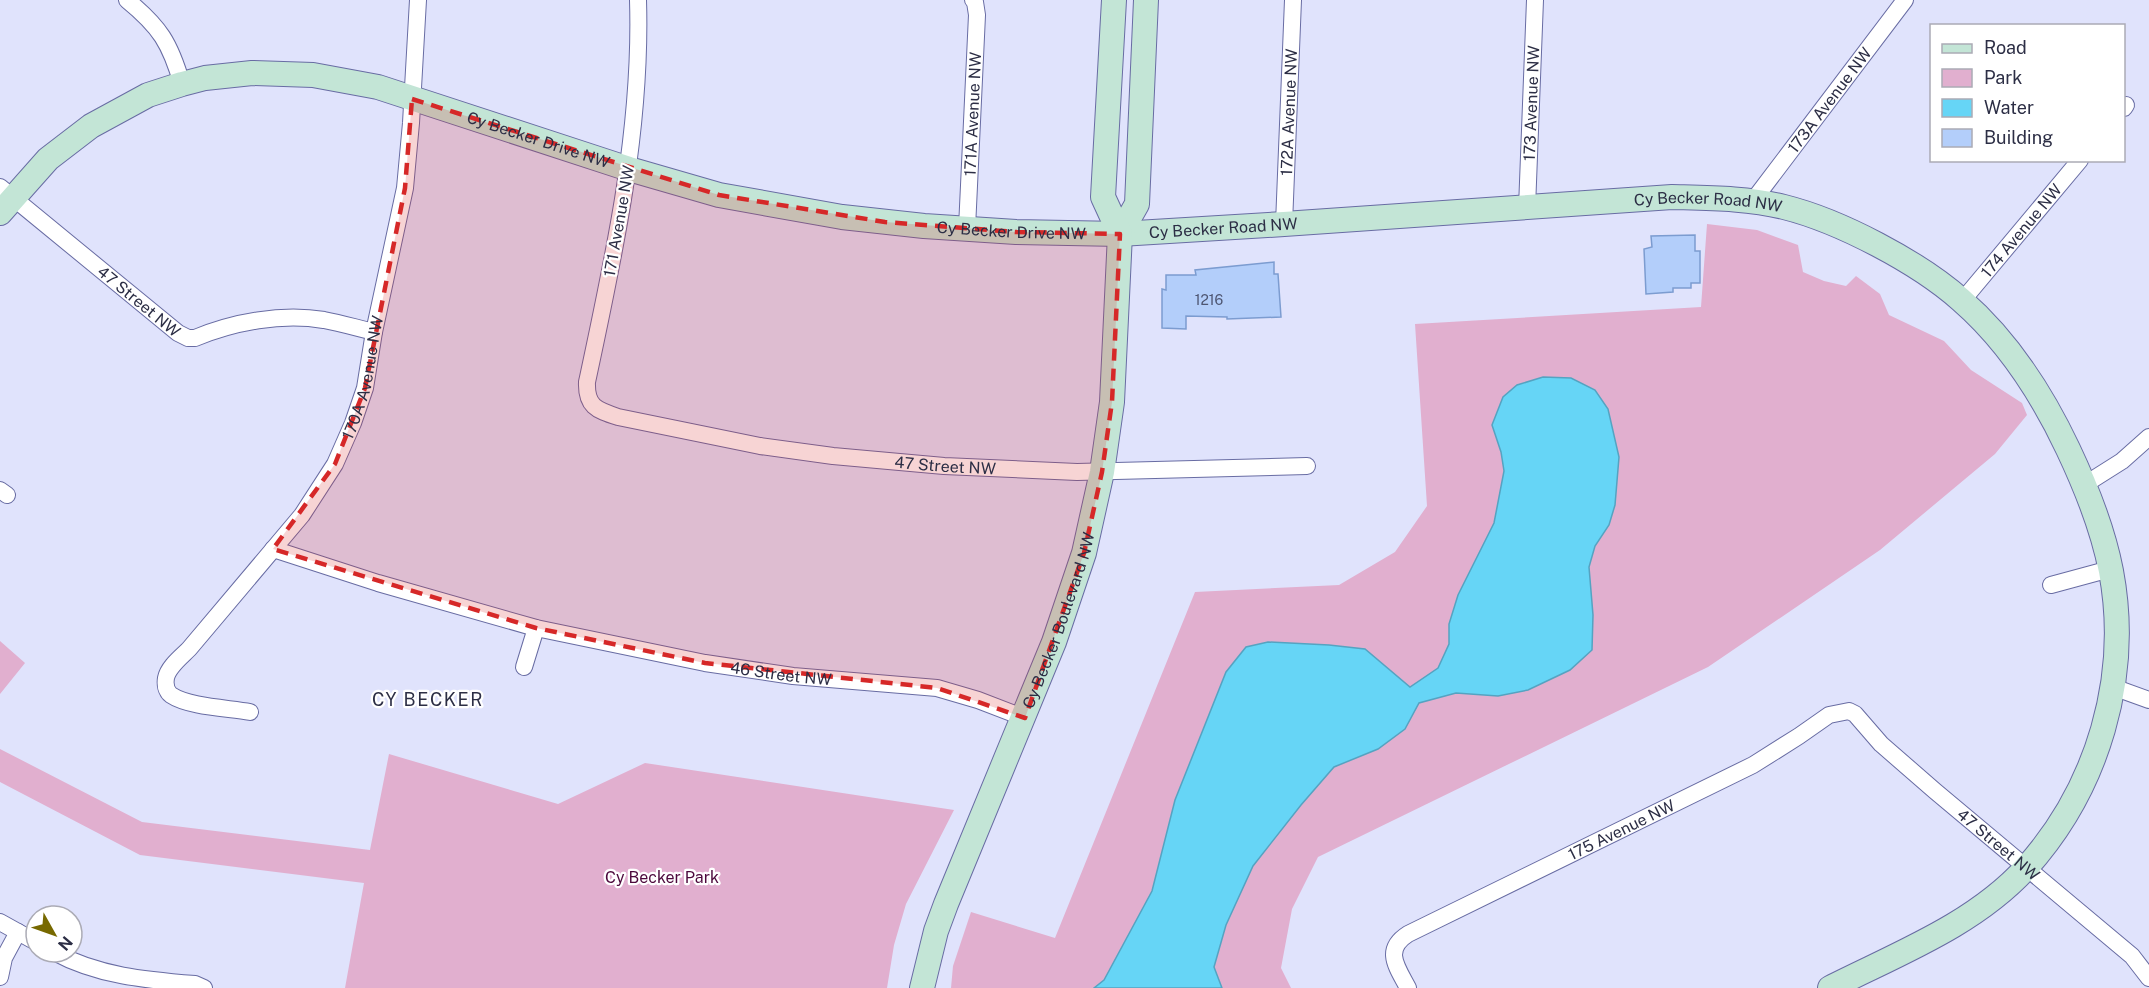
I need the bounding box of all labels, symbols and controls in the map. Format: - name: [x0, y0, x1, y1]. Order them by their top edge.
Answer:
- legend: [1930, 24, 2125, 162]
- text: Road: [1984, 37, 2027, 58]
- street label: 173A Avenue NW: [1783, 43, 1875, 156]
- street label: 173 Avenue NW: [1519, 45, 1543, 161]
- street label: 172A Avenue NW: [1276, 48, 1301, 176]
- street label: 171A Avenue NW: [960, 52, 985, 177]
- text: Park: [1984, 67, 2022, 88]
- text: Water: [1984, 97, 2034, 118]
- street label: Cy Becker Drive NW: [465, 107, 612, 172]
- text: Building: [1984, 127, 2053, 148]
- street label: 171 Avenue NW: [600, 164, 638, 278]
- street label: 174 Avenue NW: [1977, 180, 2065, 281]
- street label: Cy Becker Road NW: [1633, 187, 1784, 216]
- street label: Cy Becker Road NW: [1148, 214, 1298, 242]
- street label: Cy Becker Drive NW: [936, 217, 1086, 243]
- street label: 47 Street NW: [94, 262, 184, 341]
- house number: 1216: [1195, 292, 1224, 308]
- street label: 170A Avenue NW: [338, 314, 387, 442]
- street label: 47 Street NW: [894, 452, 996, 478]
- street label: Cy Becker Boulevard NW: [1018, 530, 1098, 711]
- street label: 46 Street NW: [729, 657, 832, 689]
- district label: CY BECKER: [372, 689, 484, 710]
- street label: 175 Avenue NW: [1565, 795, 1678, 864]
- street label: 47 Street NW: [1954, 804, 2044, 884]
- park label: Cy Becker Park: [605, 868, 719, 887]
- north arrow: [24, 904, 84, 964]
- text: N: [54, 932, 76, 954]

